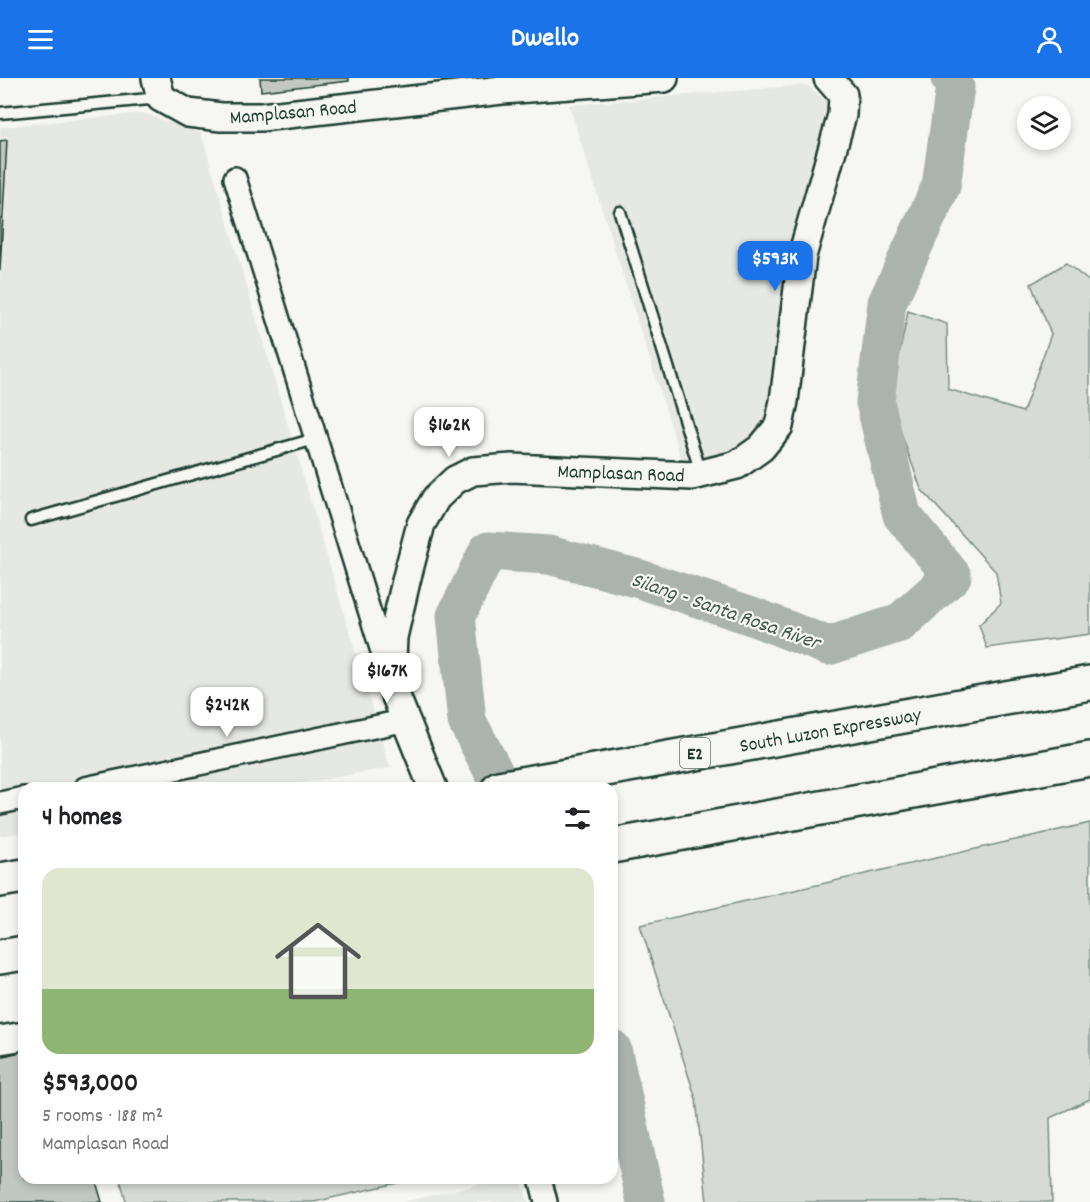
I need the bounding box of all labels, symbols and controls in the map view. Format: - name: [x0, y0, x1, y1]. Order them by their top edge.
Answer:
- text: Dwello: [511, 20, 579, 59]
- icon: menu: [24, 23, 57, 56]
- icon: person: [1033, 23, 1066, 56]
- street label: Mamplasan Road: [229, 94, 358, 133]
- map controls: [1017, 96, 1071, 150]
- button: layers: [1017, 96, 1071, 150]
- pin: $593K: [733, 241, 817, 292]
- text: $593K: [752, 246, 798, 274]
- pin: $162K: [407, 407, 491, 458]
- text: $162K: [428, 412, 470, 440]
- street label: Mamplasan Road: [557, 459, 685, 491]
- water label: Silang - Santa Rosa River: [627, 566, 825, 660]
- pin: $167K: [345, 653, 429, 704]
- text: $167K: [366, 658, 408, 686]
- pin: $242K: [185, 687, 269, 738]
- text: $242K: [204, 692, 250, 720]
- street label: South Luzon Expressway: [738, 702, 924, 762]
- road number: E2: [680, 738, 710, 768]
- text: 4 homes: [42, 800, 122, 837]
- icon: filters: [561, 802, 594, 835]
- icon: home: [264, 907, 372, 1015]
- text: $593,000: [42, 1066, 138, 1103]
- text: 5 rooms · 188 m²: [42, 1103, 163, 1131]
- text: Mamplasan Road: [42, 1131, 169, 1159]

